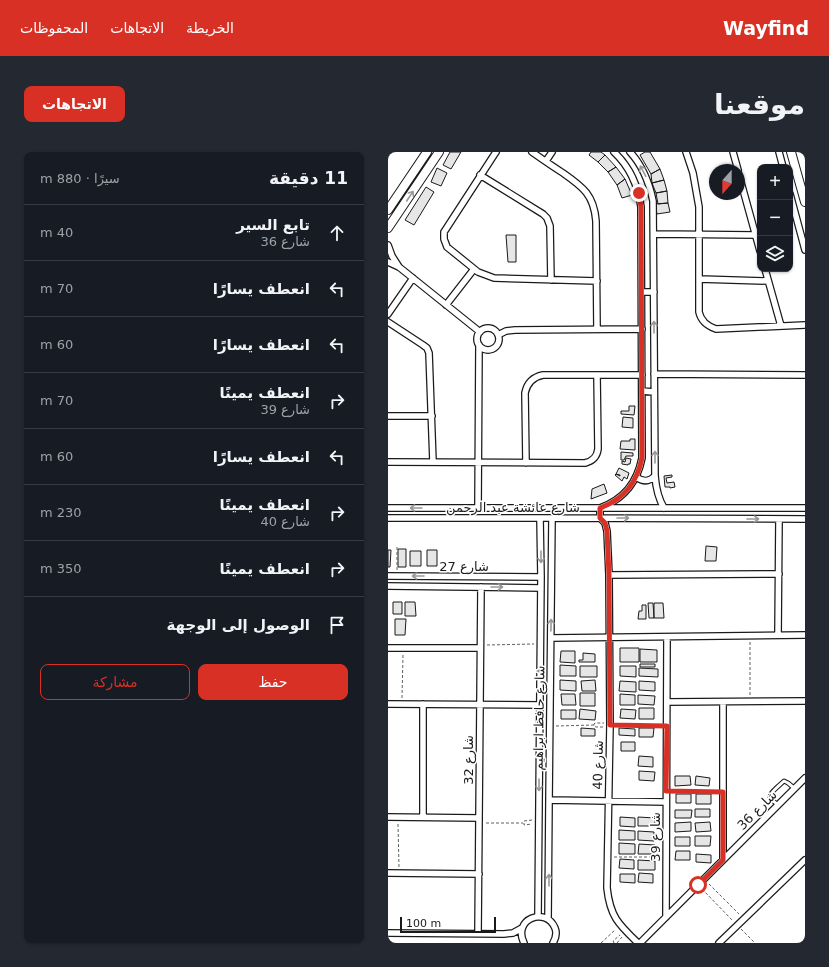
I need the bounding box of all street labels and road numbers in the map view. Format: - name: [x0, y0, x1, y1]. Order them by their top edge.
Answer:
- street label: شارع عائشة عبد الرحمن: [446, 500, 580, 516]
- street label: شارع 27: [439, 559, 489, 575]
- street label: شارع حافظ ابراهيم: [531, 665, 548, 771]
- street label: شارع 32: [461, 735, 477, 785]
- street label: شارع 40: [590, 740, 607, 790]
- street label: شارع 36: [734, 787, 781, 834]
- street label: شارع 39: [648, 812, 664, 862]

